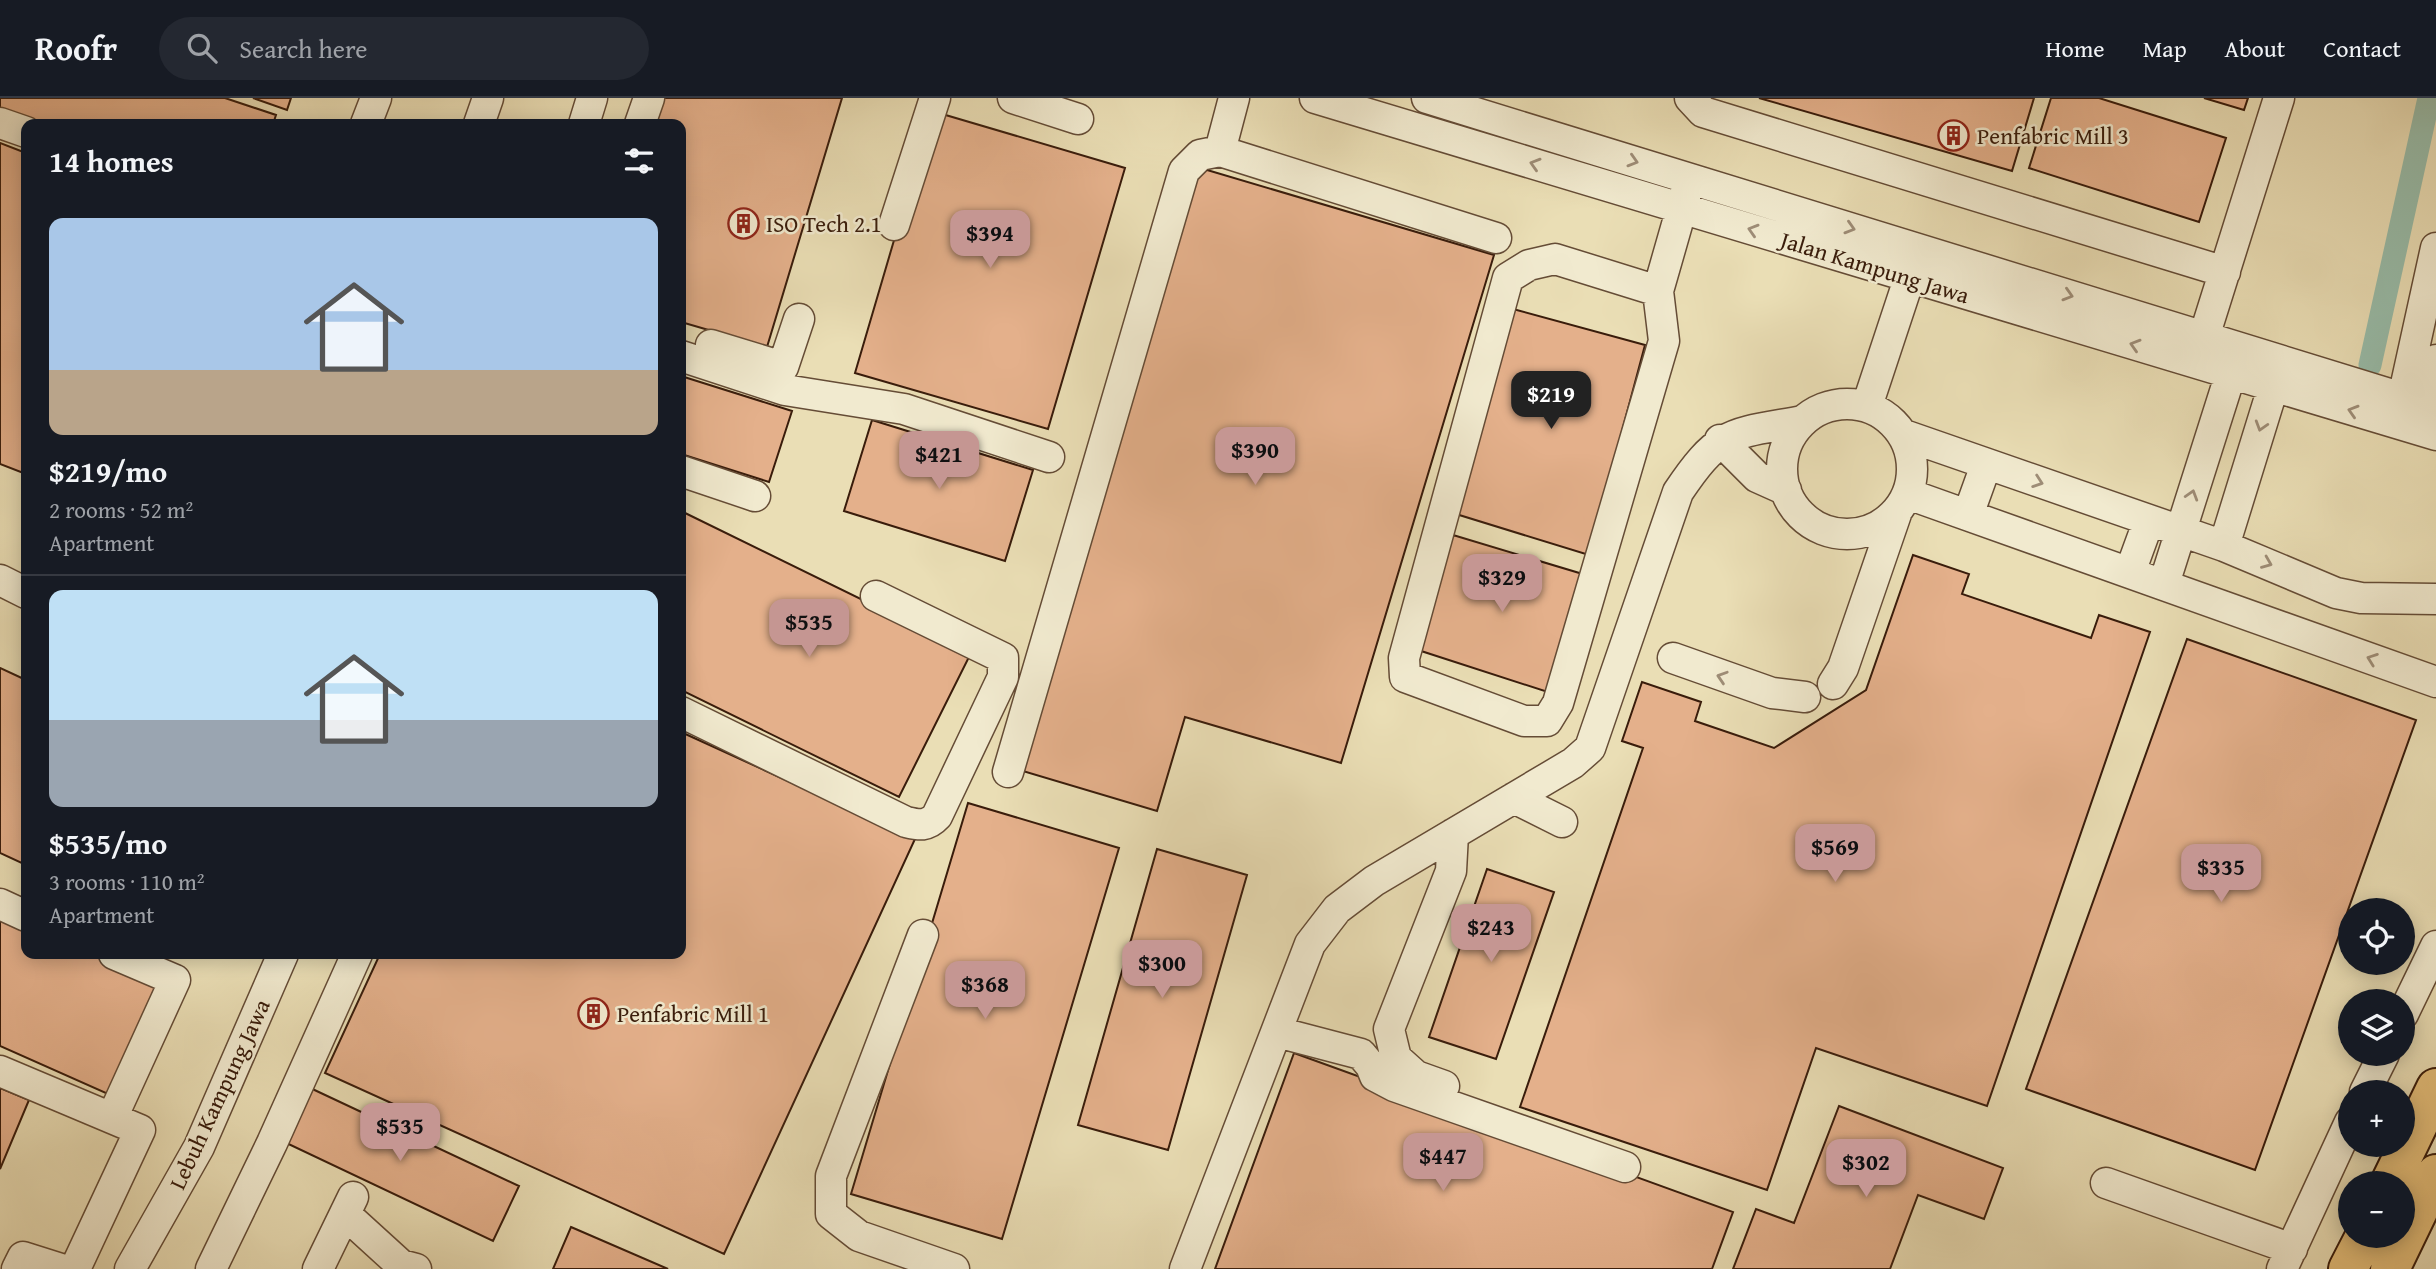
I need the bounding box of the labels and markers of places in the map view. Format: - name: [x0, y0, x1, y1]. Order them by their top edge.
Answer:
- building icon: Penfabric Mill 3: [1937, 118, 1971, 152]
- place label: Penfabric Mill 3: [1977, 119, 2129, 152]
- building icon: ISO Tech 2.1: [726, 206, 760, 240]
- place label: ISO Tech 2.1: [766, 207, 882, 240]
- pin: $394: [949, 211, 1031, 270]
- pin: $219: [1510, 372, 1592, 431]
- pin: $390: [1214, 428, 1296, 487]
- pin: $421: [898, 432, 980, 491]
- pin: $329: [1461, 554, 1543, 614]
- pin: $535: [768, 600, 850, 659]
- pin: $569: [1794, 824, 1876, 884]
- pin: $335: [2180, 844, 2262, 904]
- pin: $243: [1450, 904, 1532, 964]
- pin: $300: [1121, 940, 1203, 1000]
- pin: $368: [944, 962, 1026, 1021]
- building icon: Penfabric Mill 1: [577, 996, 611, 1030]
- place label: Penfabric Mill 1: [617, 997, 769, 1030]
- pin: $535: [359, 1104, 441, 1163]
- pin: $447: [1402, 1134, 1484, 1193]
- pin: $302: [1825, 1140, 1907, 1199]

